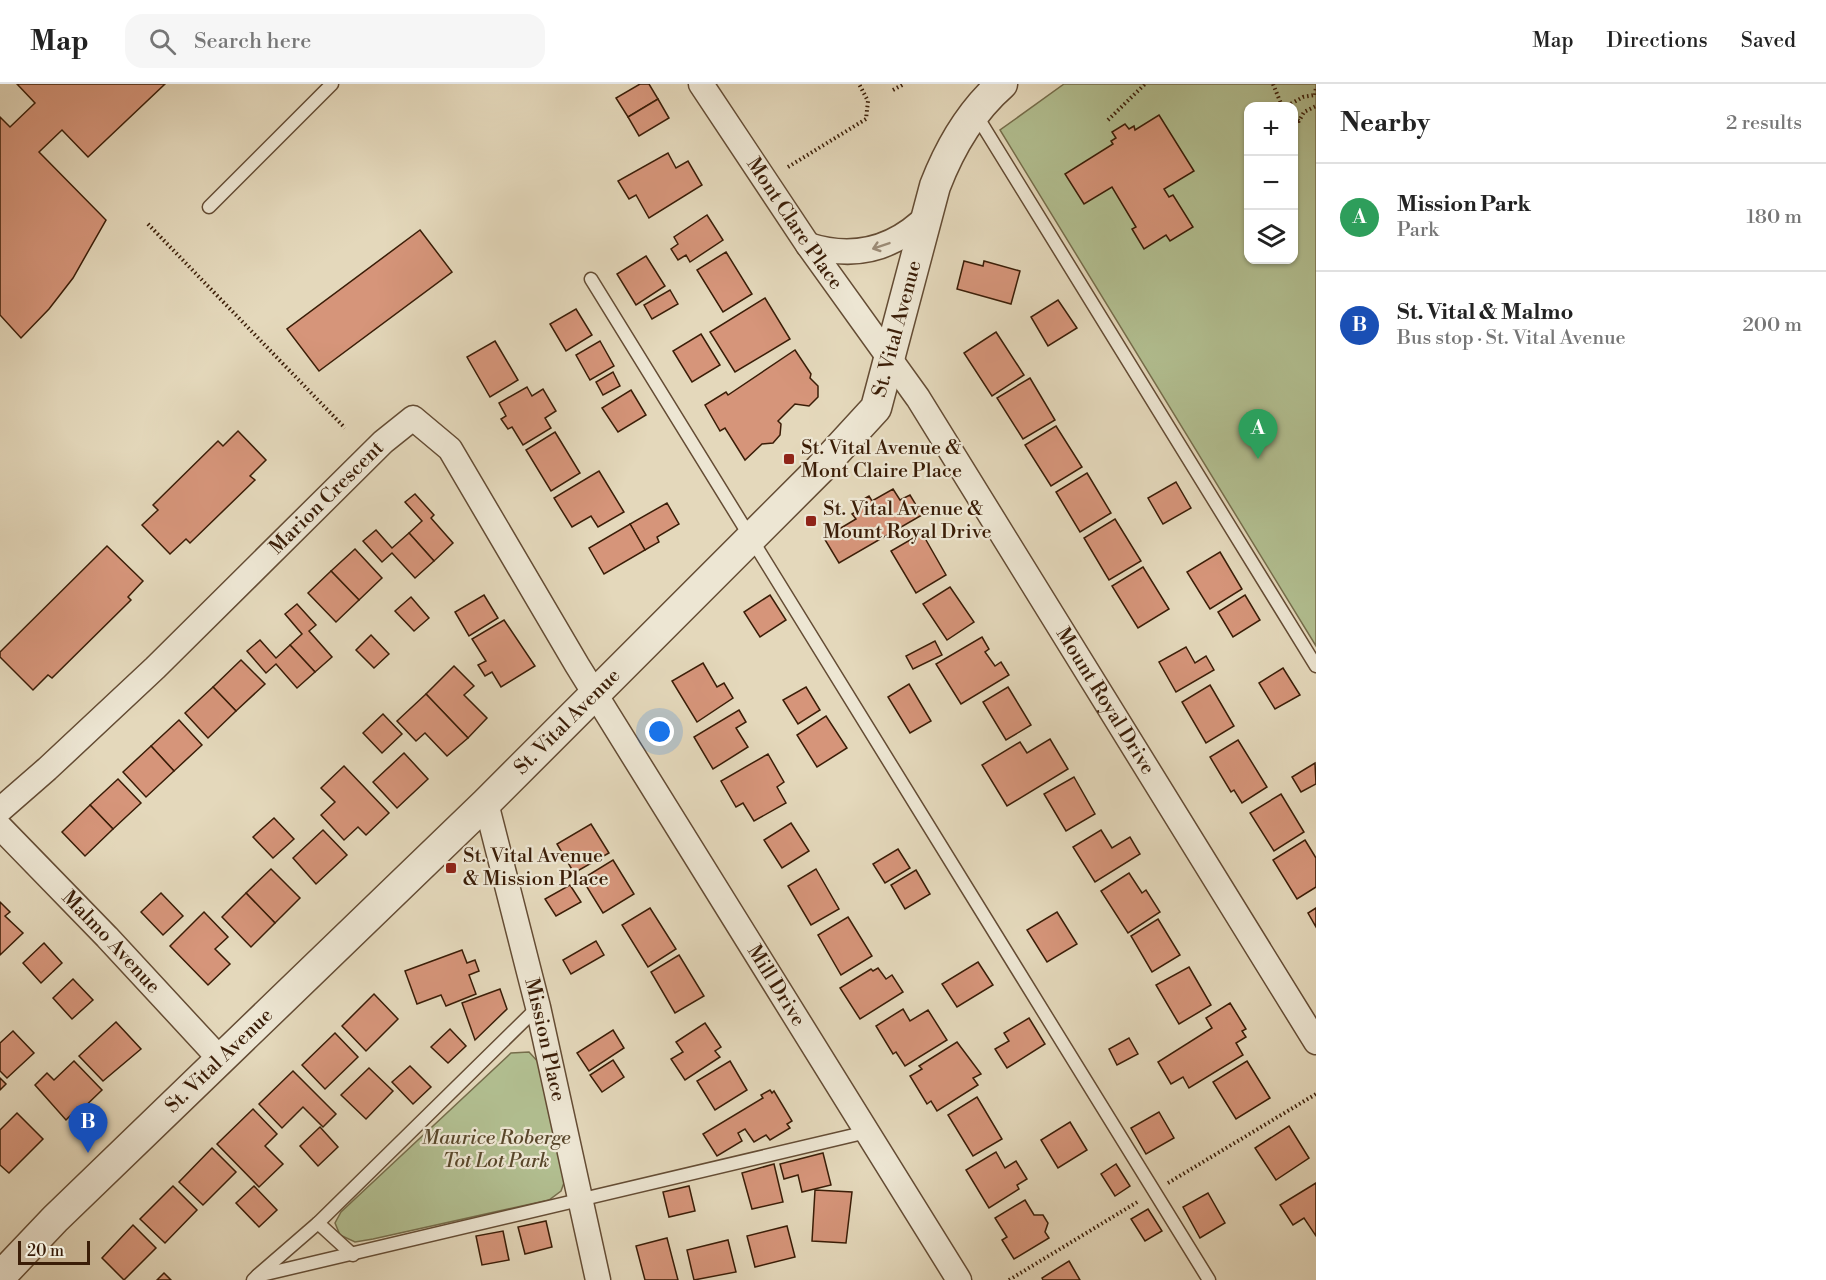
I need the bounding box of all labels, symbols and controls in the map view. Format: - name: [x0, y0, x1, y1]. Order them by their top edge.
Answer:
- search box: [125, 14, 545, 68]
- text: Map: [30, 24, 89, 59]
- icon: search: [146, 25, 179, 58]
- text: Search here: [194, 28, 311, 55]
- text: Map: [1532, 28, 1574, 54]
- text: Directions: [1607, 28, 1708, 54]
- text: Saved: [1741, 28, 1796, 54]
- map controls: [1244, 102, 1298, 264]
- button: +: [1244, 102, 1298, 156]
- text: Nearby: [1340, 107, 1430, 139]
- text: 2 results: [1726, 111, 1802, 136]
- street label: Mont Clare Place: [741, 153, 848, 294]
- button: −: [1244, 156, 1298, 210]
- text: Mission Park: [1397, 191, 1531, 218]
- text: A: [1352, 205, 1367, 230]
- text: 180 m: [1747, 205, 1802, 230]
- button: layers: [1244, 210, 1298, 264]
- text: Park: [1397, 218, 1439, 243]
- one-way arrow: [873, 242, 891, 253]
- street label: St. Vital Avenue: [867, 258, 927, 400]
- text: St. Vital & Malmo: [1397, 299, 1574, 326]
- text: B: [1352, 313, 1367, 338]
- text: 200 m: [1742, 313, 1802, 338]
- text: Bus stop · St. Vital Avenue: [1397, 326, 1626, 351]
- pin: A: [1238, 410, 1278, 459]
- street label: Marion Crescent: [264, 436, 389, 560]
- place label: St. Vital Avenue & Mont Claire Place: [801, 436, 962, 484]
- marker: St. Vital Avenue & Mont Claire Place: [782, 452, 796, 466]
- place label: St. Vital Avenue & Mount Royal Drive: [823, 497, 992, 545]
- marker: St. Vital Avenue & Mount Royal Drive: [804, 514, 818, 528]
- street label: Mount Royal Drive: [1050, 623, 1160, 779]
- street label: St. Vital Avenue: [509, 663, 626, 780]
- your location: [645, 717, 674, 746]
- place label: St. Vital Avenue & Mission Place: [463, 844, 609, 892]
- marker: St. Vital Avenue & Mission Place: [444, 861, 458, 875]
- street label: Malmo Avenue: [56, 885, 166, 999]
- street label: Mill Drive: [741, 940, 811, 1031]
- street label: Mission Place: [519, 975, 571, 1104]
- street label: St. Vital Avenue: [160, 1003, 278, 1118]
- pin: B: [68, 1104, 107, 1153]
- park label: Maurice Roberge Tot Lot Park: [421, 1126, 571, 1174]
- scale bar: [18, 1238, 90, 1266]
- text: 20 m: [27, 1241, 64, 1261]

